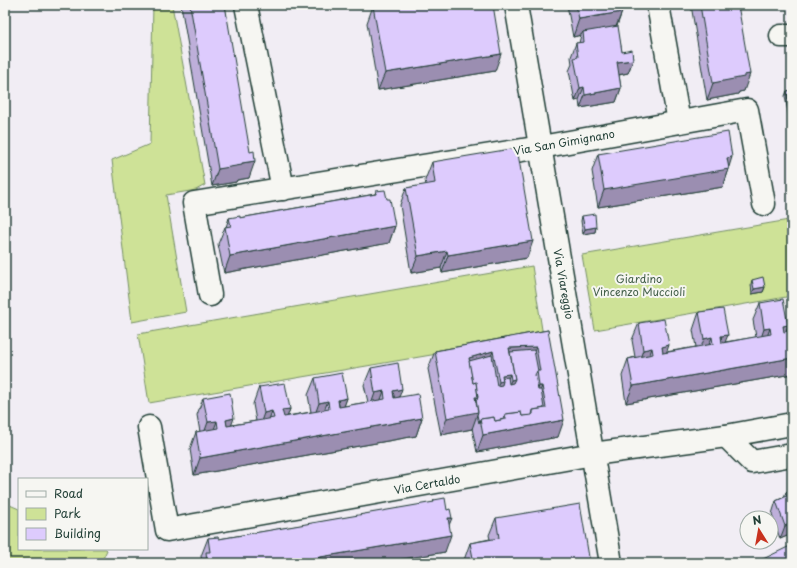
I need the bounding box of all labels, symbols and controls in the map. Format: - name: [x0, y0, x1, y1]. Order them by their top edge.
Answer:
- street label: Via San Gimignano: [512, 125, 616, 159]
- street label: Via Viareggio: [549, 247, 579, 321]
- park label: Giardino Vincenzo Muccioli: [593, 270, 685, 300]
- street label: Via Certaldo: [393, 470, 461, 498]
- legend: [18, 478, 148, 550]
- text: Road: [54, 484, 83, 502]
- text: Park: [54, 504, 81, 522]
- north arrow: [739, 510, 779, 550]
- text: N: [751, 510, 763, 529]
- text: Building: [54, 524, 101, 542]

